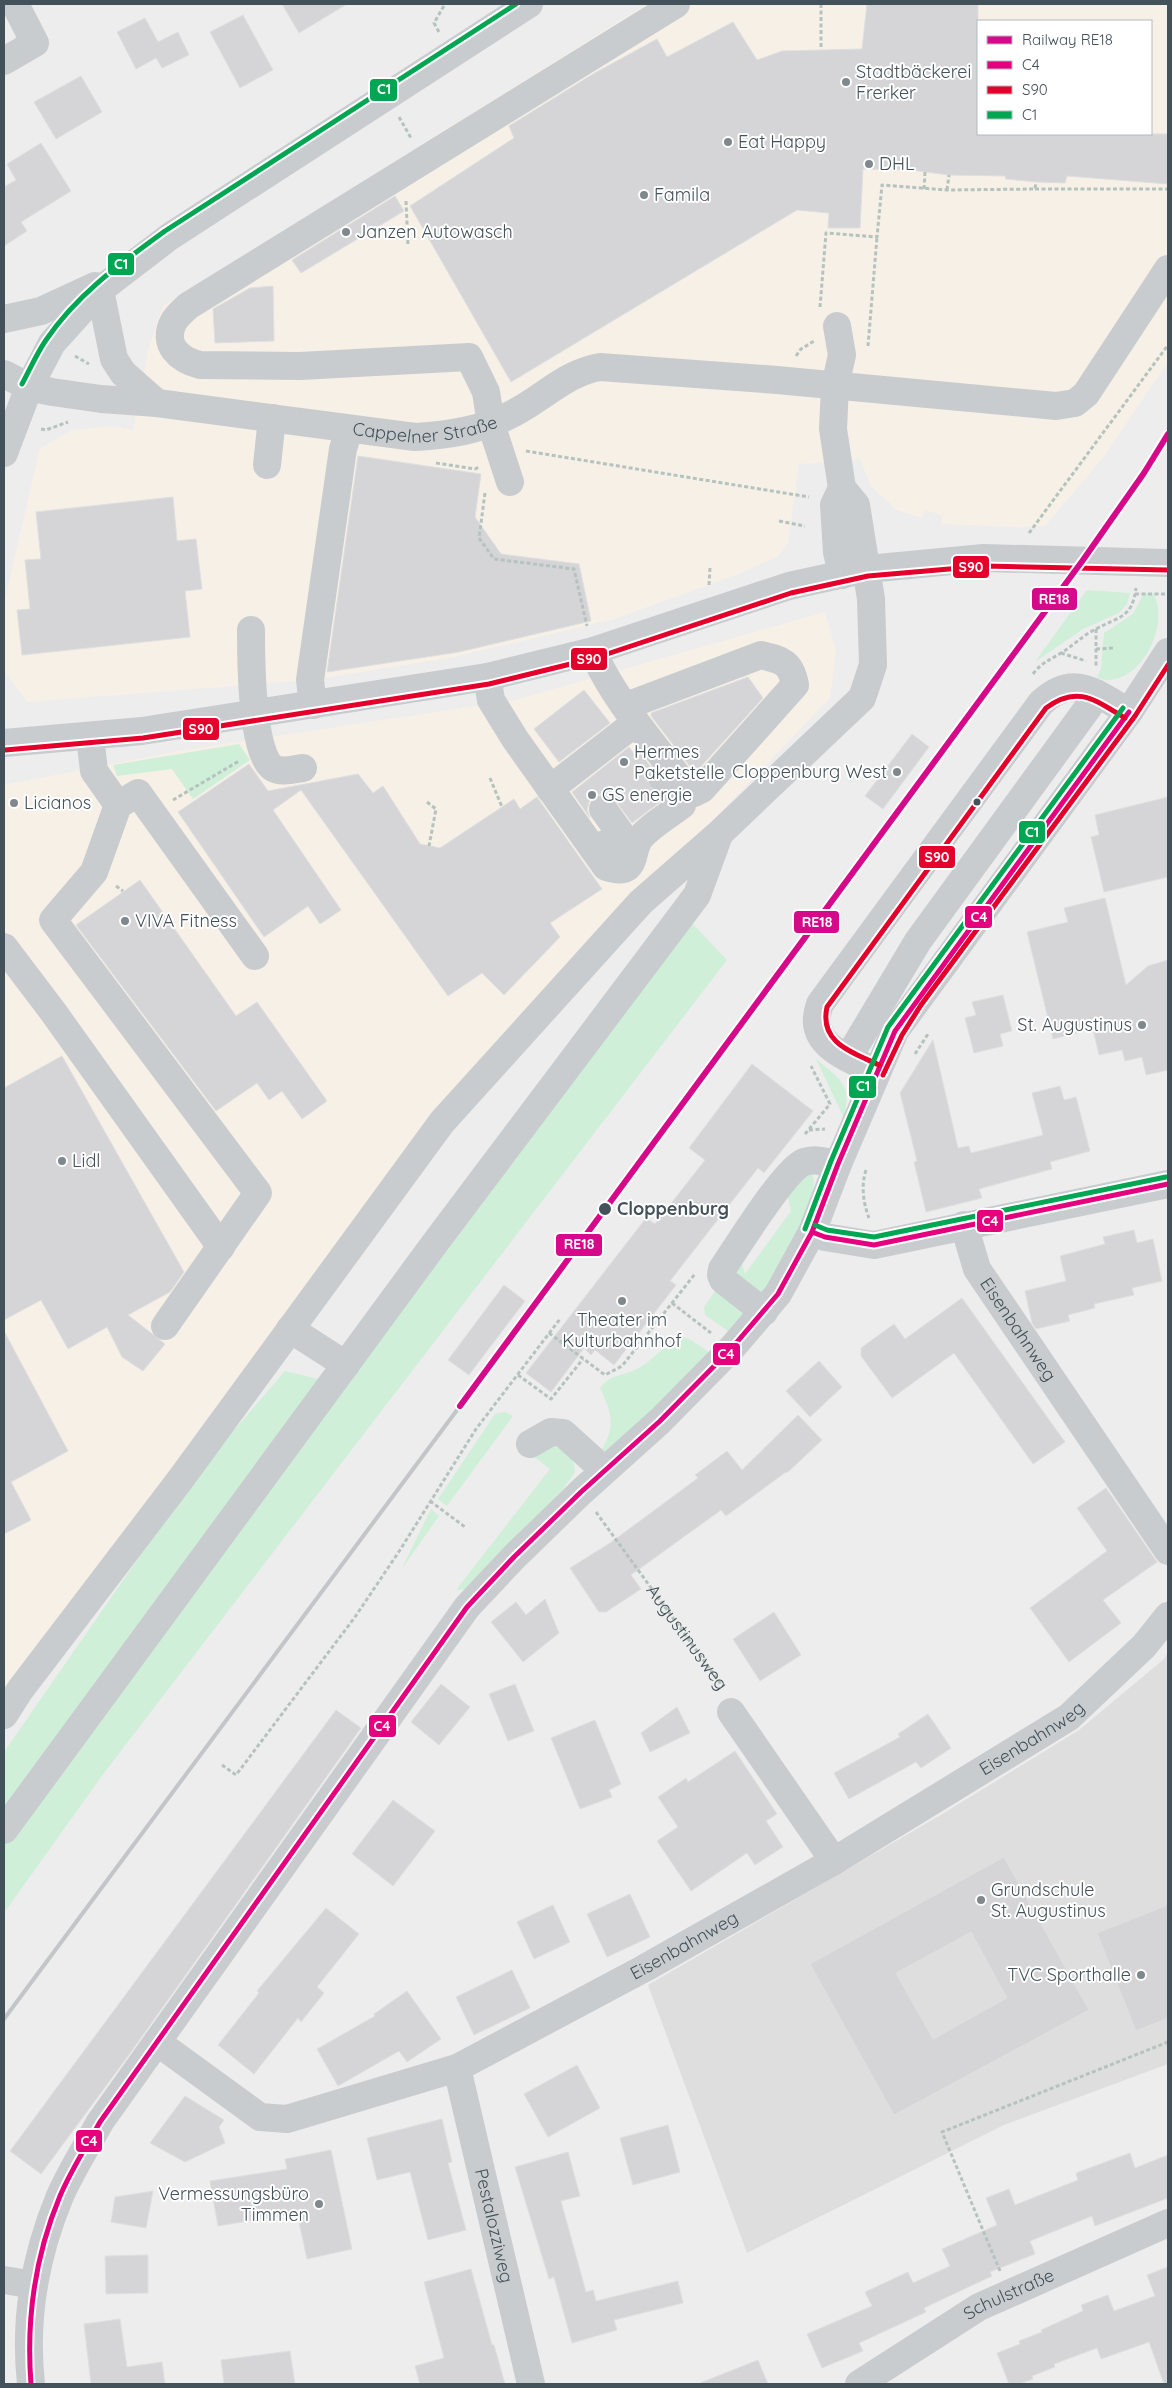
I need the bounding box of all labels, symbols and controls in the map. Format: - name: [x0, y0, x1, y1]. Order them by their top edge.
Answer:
- legend: [977, 20, 1152, 135]
- text: Railway RE18: [1022, 30, 1113, 49]
- text: C4: [1022, 55, 1040, 74]
- place label: Stadtbäckerei Frerker: [856, 60, 971, 104]
- marker: Stadtbäckerei Frerker: [840, 76, 852, 88]
- line badge: C1: [369, 78, 398, 102]
- text: C1: [377, 80, 391, 98]
- text: S90: [1022, 80, 1048, 99]
- text: C1: [1022, 105, 1037, 124]
- place label: Eat Happy: [738, 130, 826, 153]
- marker: Eat Happy: [722, 136, 734, 148]
- place label: DHL: [879, 152, 915, 175]
- marker: DHL: [863, 158, 875, 170]
- place label: Famila: [654, 183, 710, 206]
- marker: Famila: [638, 189, 650, 201]
- place label: Janzen Autowasch: [356, 220, 513, 243]
- marker: Janzen Autowasch: [340, 226, 352, 238]
- line badge: C1: [107, 252, 135, 276]
- text: C1: [114, 255, 128, 273]
- street label: Cappelner Straße: [351, 410, 500, 448]
- line badge: S90: [952, 555, 990, 579]
- text: S90: [959, 558, 984, 576]
- line badge: RE18: [1031, 587, 1078, 611]
- text: RE18: [1039, 590, 1070, 608]
- line badge: S90: [570, 647, 608, 671]
- text: S90: [577, 650, 602, 668]
- line badge: S90: [182, 717, 220, 741]
- text: S90: [189, 720, 214, 738]
- place label: Hermes Paketstelle: [634, 740, 724, 784]
- marker: Hermes Paketstelle: [618, 756, 630, 768]
- place label: Cloppenburg West: [732, 760, 887, 783]
- marker: Cloppenburg West: [891, 766, 903, 778]
- place label: GS energie: [602, 783, 692, 806]
- marker: GS energie: [586, 789, 598, 801]
- place label: Licianos: [24, 791, 91, 814]
- marker: Licianos: [8, 797, 20, 809]
- unlabelled marker: [972, 797, 982, 807]
- line badge: C1: [1018, 820, 1046, 844]
- text: C1: [1025, 823, 1039, 841]
- line badge: S90: [918, 845, 956, 869]
- text: S90: [925, 848, 950, 866]
- line badge: C4: [964, 905, 993, 929]
- text: C4: [970, 908, 988, 926]
- place label: VIVA Fitness: [135, 909, 237, 932]
- line badge: RE18: [793, 910, 840, 934]
- text: RE18: [802, 913, 833, 931]
- marker: VIVA Fitness: [119, 915, 131, 927]
- place label: St. Augustinus: [1017, 1013, 1132, 1036]
- marker: St. Augustinus: [1136, 1019, 1148, 1031]
- line badge: C1: [848, 1075, 877, 1099]
- text: C1: [856, 1077, 870, 1095]
- place label: Lidl: [72, 1149, 100, 1172]
- marker: Lidl: [56, 1155, 68, 1167]
- place label: Cloppenburg: [617, 1197, 729, 1220]
- marker: Cloppenburg: [597, 1201, 613, 1217]
- line badge: C4: [976, 1209, 1004, 1233]
- text: C4: [981, 1212, 999, 1230]
- line badge: RE18: [555, 1233, 603, 1257]
- text: RE18: [564, 1235, 595, 1253]
- street label: Eisenbahnweg: [975, 1273, 1062, 1386]
- marker: Theater im Kulturbahnhof: [616, 1295, 628, 1307]
- place label: Theater im Kulturbahnhof: [562, 1308, 682, 1352]
- line badge: C4: [712, 1342, 741, 1366]
- text: C4: [717, 1345, 735, 1363]
- street label: Augustinusweg: [641, 1580, 734, 1695]
- street label: Eisenbahnweg: [975, 1696, 1089, 1780]
- line badge: C4: [368, 1714, 397, 1738]
- text: C4: [373, 1717, 391, 1735]
- place label: Grundschule St. Augustinus: [991, 1878, 1106, 1922]
- marker: Grundschule St. Augustinus: [975, 1894, 987, 1906]
- street label: Eisenbahnweg: [626, 1906, 742, 1985]
- place label: TVC Sporthalle: [1007, 1963, 1131, 1986]
- marker: TVC Sporthalle: [1135, 1969, 1147, 1981]
- line badge: C4: [75, 2129, 103, 2153]
- text: C4: [80, 2132, 98, 2150]
- street label: Pestalozziweg: [470, 2166, 519, 2285]
- place label: Vermessungsbüro Timmen: [158, 2182, 309, 2226]
- marker: Vermessungsbüro Timmen: [313, 2198, 325, 2210]
- street label: Schulstraße: [959, 2263, 1058, 2325]

